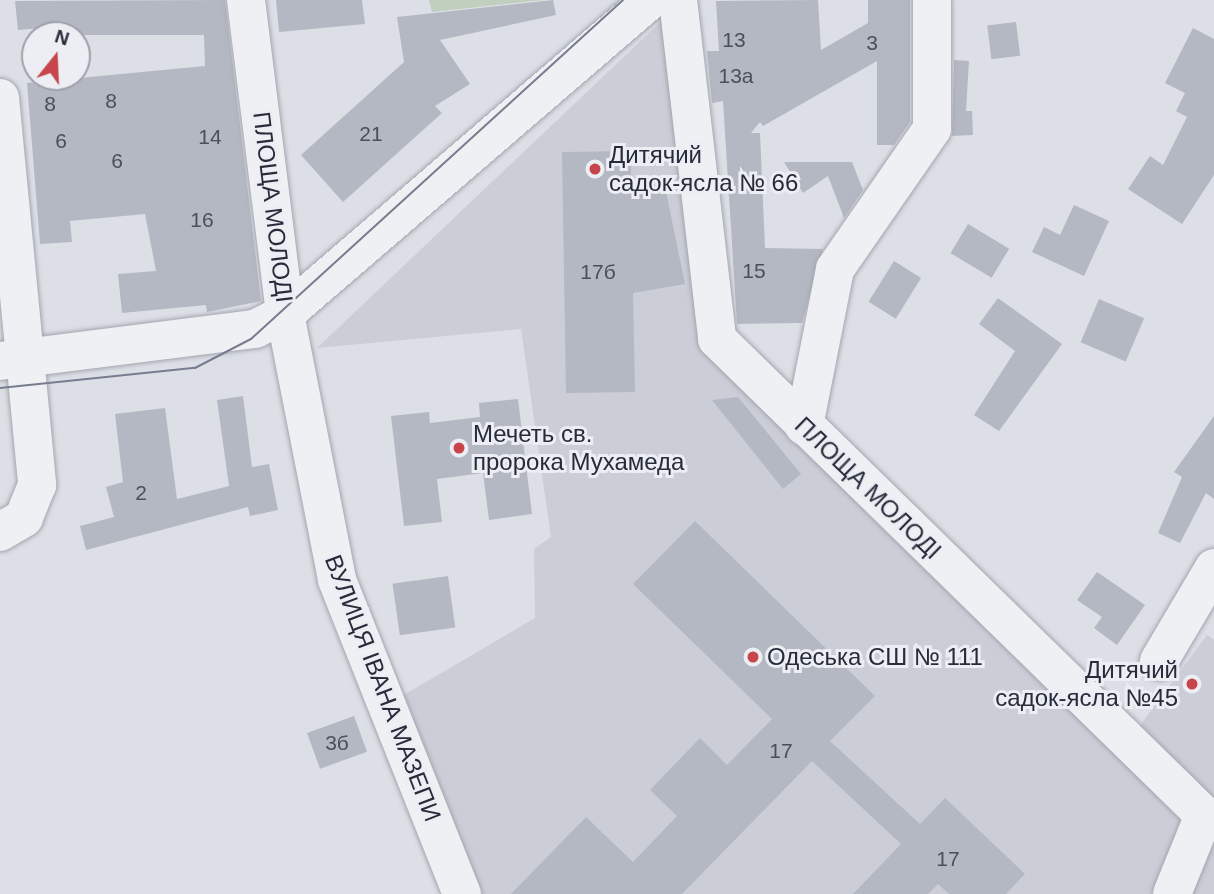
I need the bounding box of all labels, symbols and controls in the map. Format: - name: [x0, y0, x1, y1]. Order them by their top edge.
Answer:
- north arrow: [21, 21, 91, 91]
- text: N: [52, 25, 72, 50]
- house number: 13: [722, 27, 746, 53]
- house number: 3: [866, 30, 878, 56]
- house number: 13а: [718, 63, 754, 89]
- house number: 8: [105, 88, 117, 114]
- house number: 8: [44, 91, 56, 117]
- street label: ПЛОЩА МОЛОДІ: [247, 110, 299, 304]
- house number: 21: [359, 121, 383, 147]
- house number: 14: [198, 124, 222, 150]
- house number: 6: [55, 128, 67, 154]
- place label: Дитячий садок-ясла № 66: [609, 141, 798, 197]
- house number: 6: [111, 148, 123, 174]
- marker: Дитячий садок-ясла № 66: [587, 161, 603, 177]
- house number: 16: [190, 207, 214, 233]
- house number: 15: [742, 258, 766, 284]
- house number: 17б: [580, 259, 616, 285]
- street label: ПЛОЩА МОЛОДІ: [789, 411, 947, 565]
- place label: Мечеть св. пророка Мухамеда: [473, 420, 684, 476]
- marker: Мечеть св. пророка Мухамеда: [451, 440, 467, 456]
- house number: 2: [135, 480, 147, 506]
- street label: ВУЛИЦЯ ІВАНА МАЗЕПИ: [319, 551, 447, 825]
- place label: Одеська СШ № 111: [767, 643, 983, 671]
- marker: Одеська СШ № 111: [745, 649, 761, 665]
- place label: Дитячий садок-ясла №45: [995, 656, 1178, 712]
- marker: Дитячий садок-ясла №45: [1184, 676, 1200, 692]
- house number: 3б: [325, 730, 349, 756]
- house number: 17: [769, 738, 793, 764]
- house number: 17: [936, 846, 960, 872]

